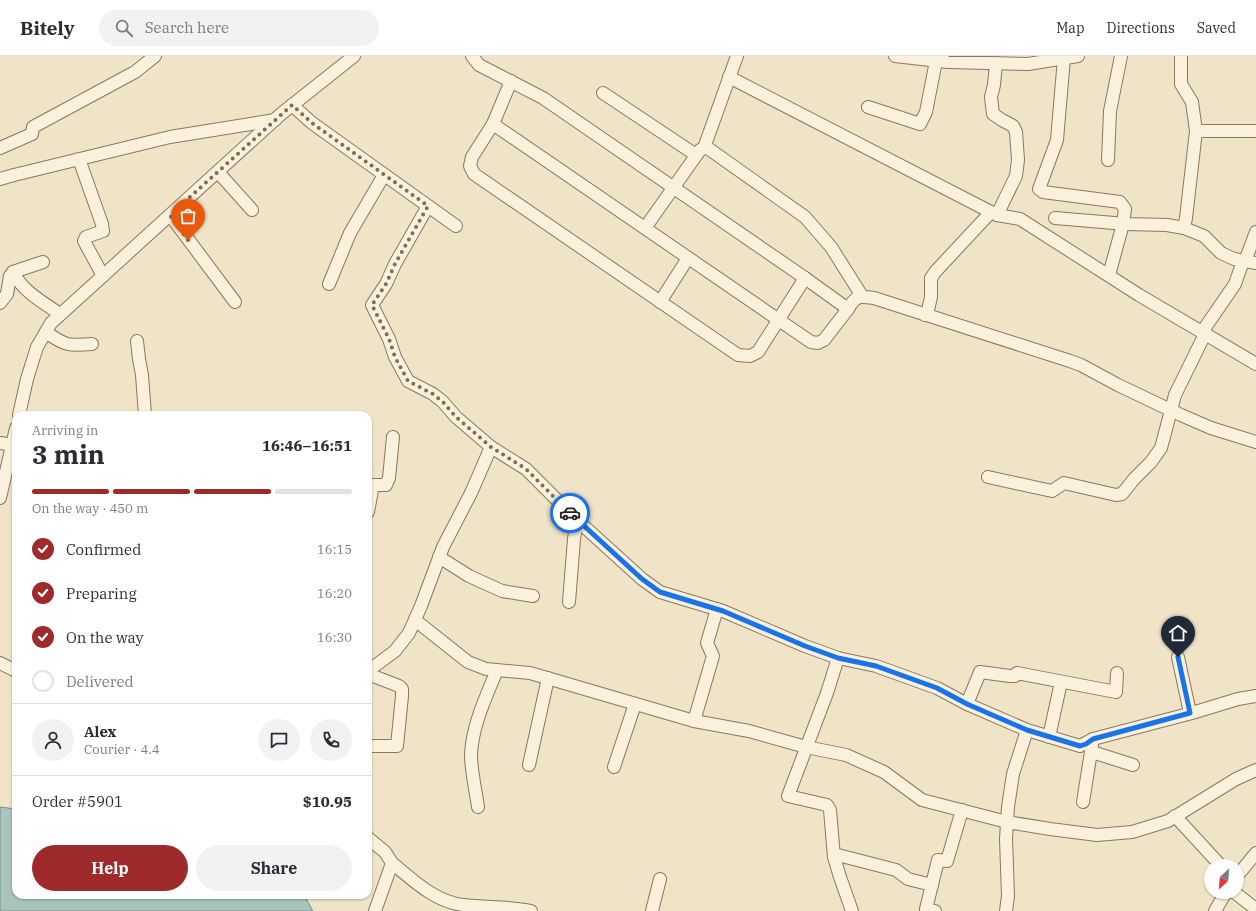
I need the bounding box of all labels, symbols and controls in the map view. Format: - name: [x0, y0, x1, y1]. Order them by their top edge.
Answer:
- search box: [99, 10, 379, 46]
- text: Bitely: [20, 16, 75, 40]
- icon: search: [113, 17, 135, 39]
- text: Search here: [145, 18, 229, 37]
- text: Map: [1056, 19, 1085, 37]
- text: Directions: [1107, 19, 1175, 37]
- text: Saved: [1197, 19, 1236, 37]
- pin: [171, 199, 205, 240]
- icon: bag: [177, 205, 199, 227]
- text: Arriving in: [32, 422, 98, 439]
- text: 16:46–16:51: [262, 436, 352, 455]
- text: 3 min: [32, 437, 105, 471]
- courier: [550, 493, 590, 533]
- text: On the way · 450 m: [32, 500, 148, 517]
- icon: car: [559, 502, 581, 524]
- icon: check: [32, 538, 54, 560]
- text: Confirmed: [66, 540, 141, 559]
- text: 16:15: [317, 541, 352, 558]
- icon: check: [32, 582, 54, 604]
- text: Preparing: [66, 584, 137, 603]
- text: 16:20: [317, 585, 352, 602]
- pin: [1161, 616, 1195, 657]
- icon: home: [1167, 622, 1189, 644]
- icon: check: [32, 626, 54, 648]
- text: On the way: [66, 628, 144, 647]
- text: 16:30: [317, 629, 352, 646]
- text: Delivered: [66, 672, 134, 691]
- button: person: [32, 719, 74, 761]
- button: chat: [258, 719, 300, 761]
- button: phone: [310, 719, 352, 761]
- text: Alex: [84, 722, 116, 741]
- text: Courier · 4.4: [84, 741, 160, 758]
- text: Order #5901: [32, 792, 123, 811]
- text: $10.95: [303, 792, 352, 811]
- button: Help: [32, 845, 188, 891]
- button: Share: [196, 845, 352, 891]
- north arrow: [1204, 859, 1244, 899]
- map controls: [1204, 859, 1244, 899]

